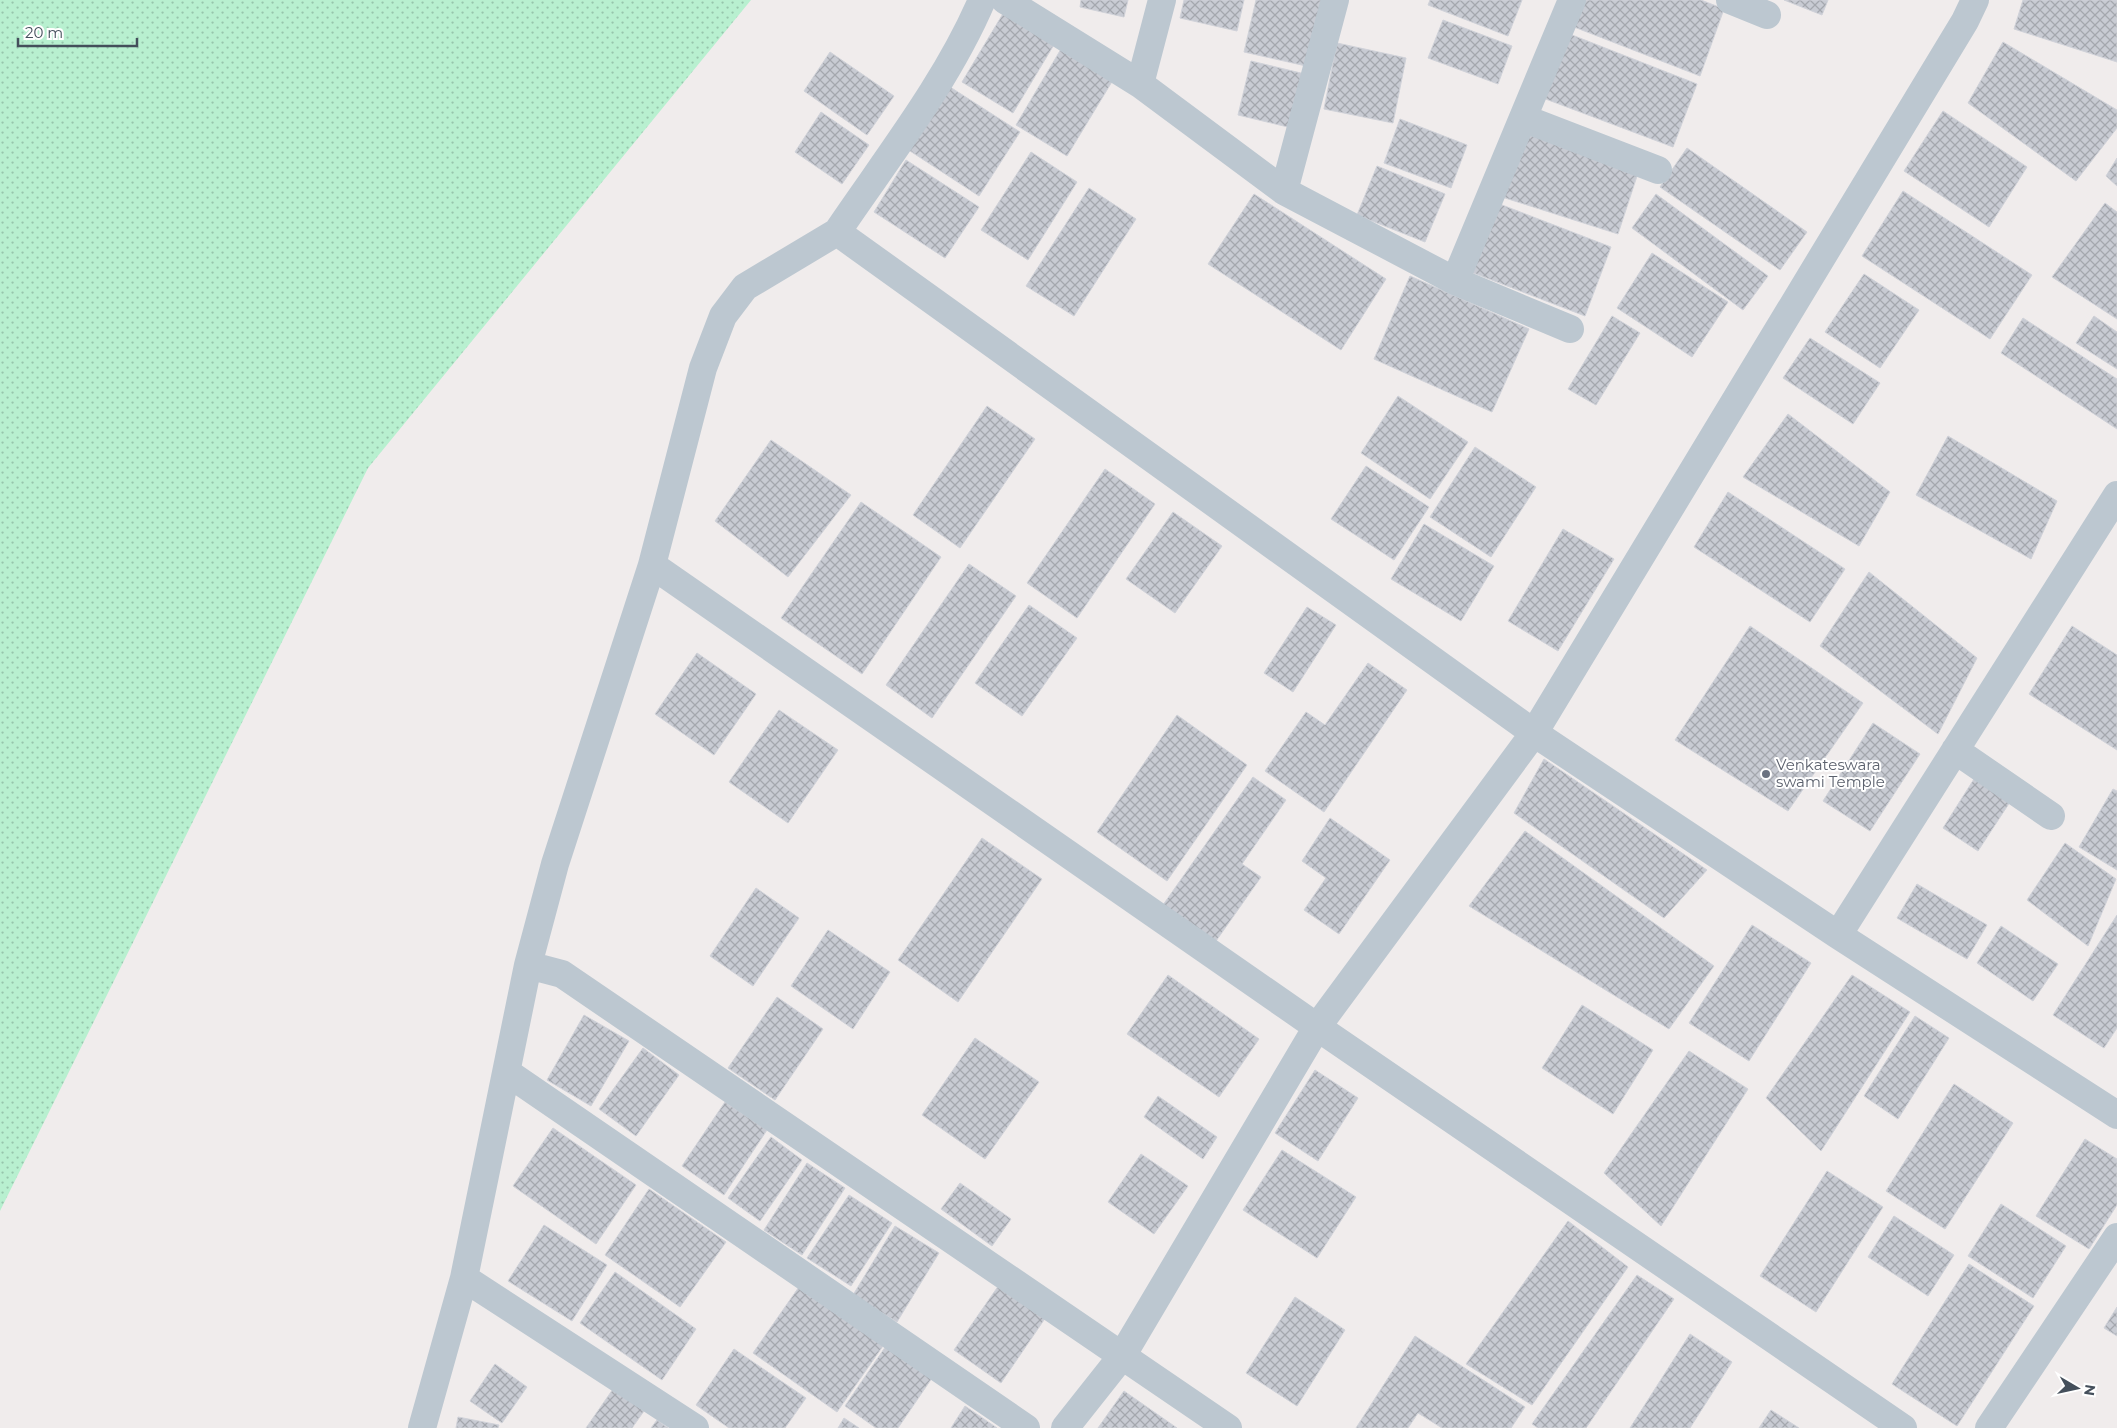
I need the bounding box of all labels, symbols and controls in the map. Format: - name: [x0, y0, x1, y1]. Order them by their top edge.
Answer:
- scale bar: [18, 15, 136, 47]
- text: 20 m: [25, 23, 63, 42]
- place label: Venkateswara swami Temple: [1776, 755, 1885, 791]
- marker: Venkateswara swami Temple: [1760, 768, 1772, 780]
- north arrow: [2052, 1363, 2102, 1413]
- text: N: [2080, 1383, 2100, 1397]

